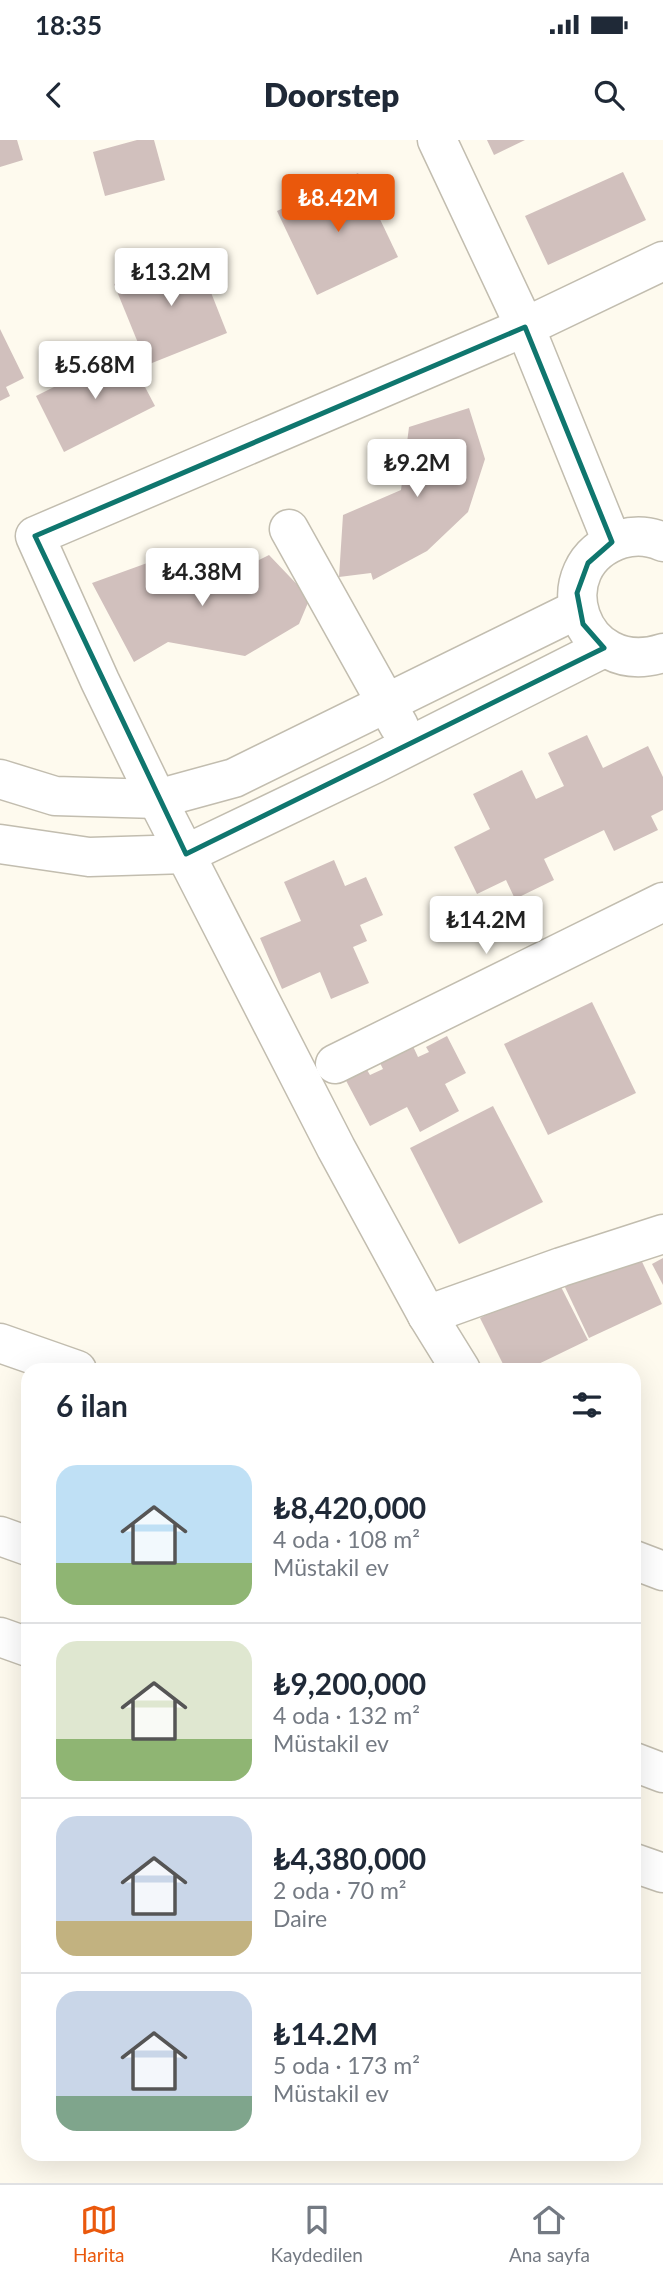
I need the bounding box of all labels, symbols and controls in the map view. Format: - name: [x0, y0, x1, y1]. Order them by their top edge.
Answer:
- text: 18:35: [35, 9, 102, 41]
- text: Doorstep: [264, 75, 399, 114]
- icon: back: [35, 76, 73, 114]
- icon: search: [590, 76, 628, 114]
- pin: ₺8.42M: [281, 174, 395, 234]
- text: ₺8.42M: [298, 183, 378, 211]
- pin: ₺13.2M: [114, 248, 228, 308]
- text: ₺13.2M: [131, 257, 211, 285]
- pin: ₺5.68M: [38, 342, 152, 401]
- text: ₺5.68M: [55, 350, 135, 378]
- pin: ₺9.2M: [368, 440, 466, 499]
- text: ₺9.2M: [383, 448, 451, 476]
- pin: ₺4.38M: [145, 548, 259, 608]
- text: ₺4.38M: [162, 557, 242, 585]
- pin: ₺14.2M: [429, 896, 543, 956]
- text: ₺14.2M: [446, 905, 526, 933]
- icon: filters: [568, 1386, 606, 1424]
- text: 6 ilan: [56, 1387, 128, 1423]
- text: ₺8,420,000: [273, 1489, 426, 1525]
- icon: home: [112, 1493, 196, 1577]
- text: 4 oda · 108 m²: [273, 1525, 420, 1553]
- text: Müstakil ev: [273, 1553, 389, 1581]
- text: ₺9,200,000: [273, 1665, 426, 1701]
- icon: home: [112, 1669, 196, 1753]
- text: 4 oda · 132 m²: [273, 1701, 420, 1729]
- text: Müstakil ev: [273, 1729, 389, 1757]
- text: ₺4,380,000: [273, 1840, 426, 1876]
- icon: home: [112, 1844, 196, 1928]
- text: 2 oda · 70 m²: [273, 1876, 407, 1904]
- text: Daire: [273, 1904, 327, 1932]
- text: ₺14.2M: [273, 2015, 378, 2051]
- icon: home: [112, 2019, 196, 2103]
- text: 5 oda · 173 m²: [273, 2051, 420, 2079]
- text: Müstakil ev: [273, 2079, 389, 2107]
- tab: Harita: [73, 2201, 124, 2266]
- tab: Kaydedilen: [271, 2201, 363, 2266]
- tab: Ana sayfa: [509, 2201, 590, 2266]

